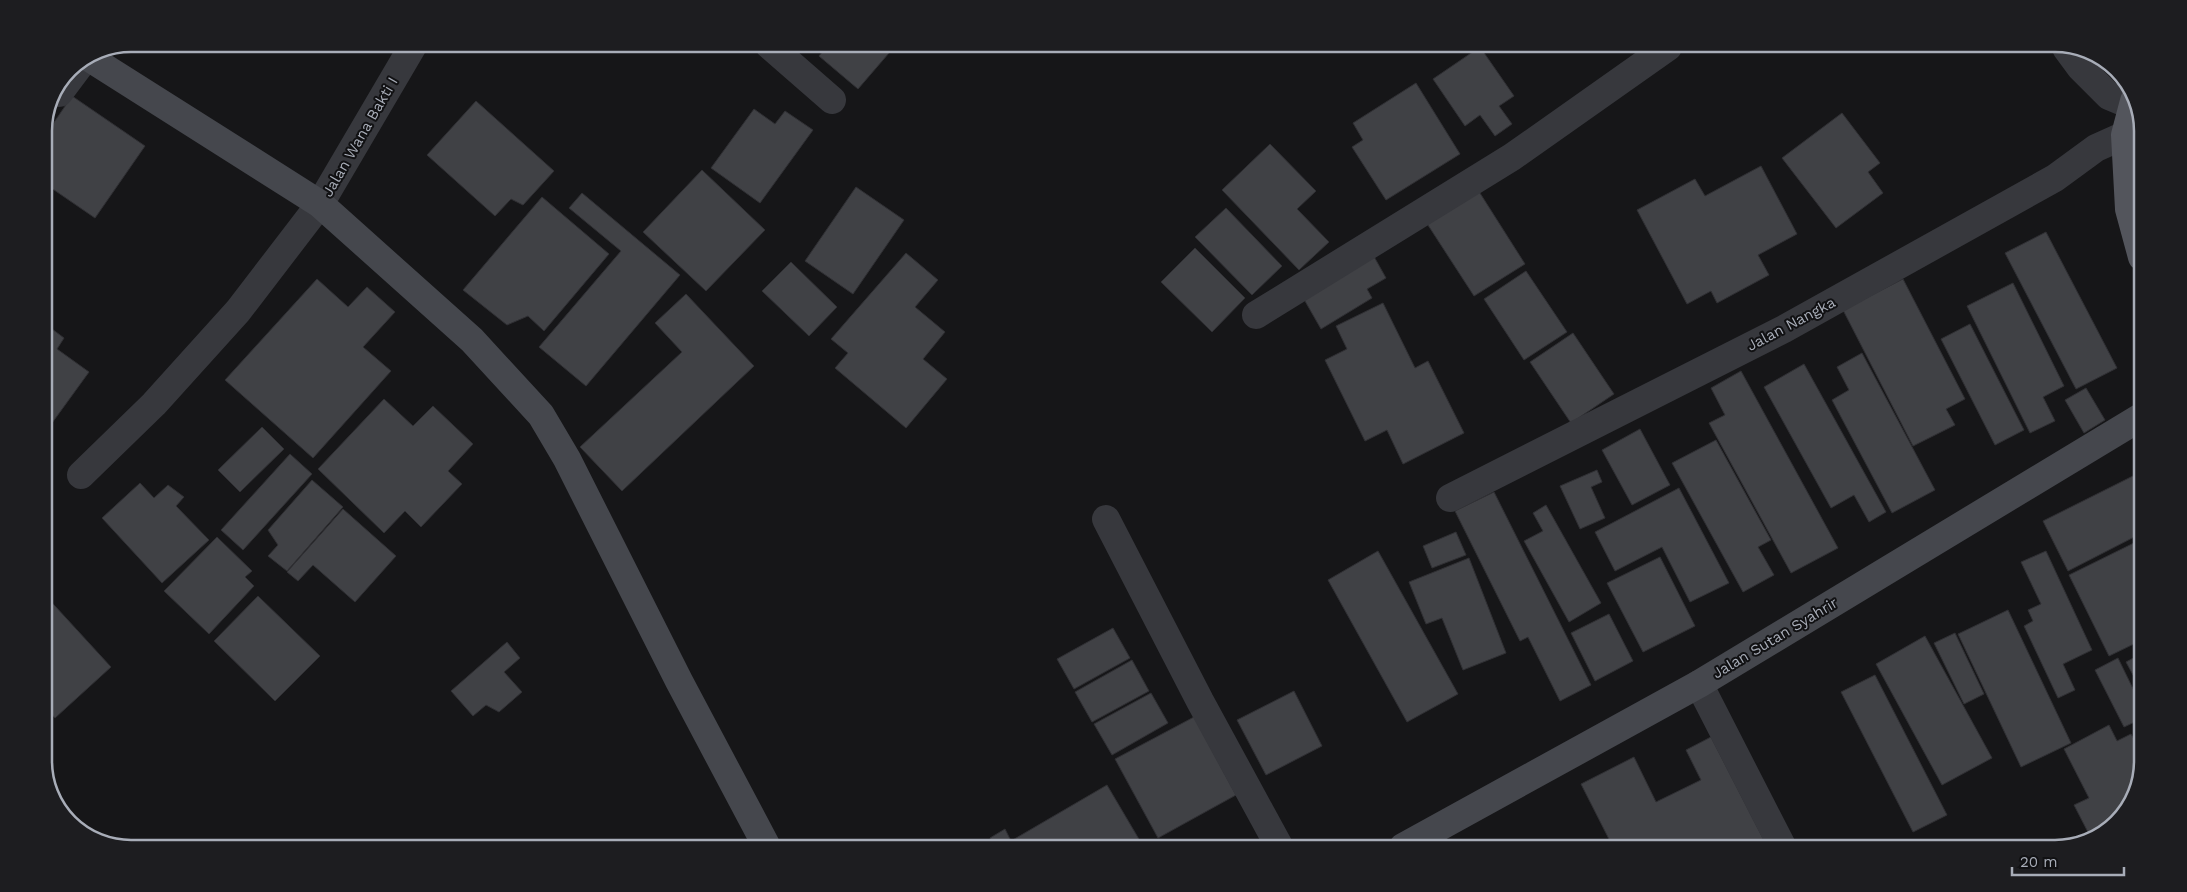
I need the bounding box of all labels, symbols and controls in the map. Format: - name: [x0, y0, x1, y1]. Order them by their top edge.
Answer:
- street label: Jalan Wana Bakti I: [318, 74, 402, 200]
- street label: Jalan Nangka: [1744, 293, 1839, 355]
- street label: Jalan Sutan Syahrir: [1709, 593, 1841, 683]
- scale bar: [2012, 844, 2124, 876]
- text: 20 m: [2020, 853, 2058, 871]

